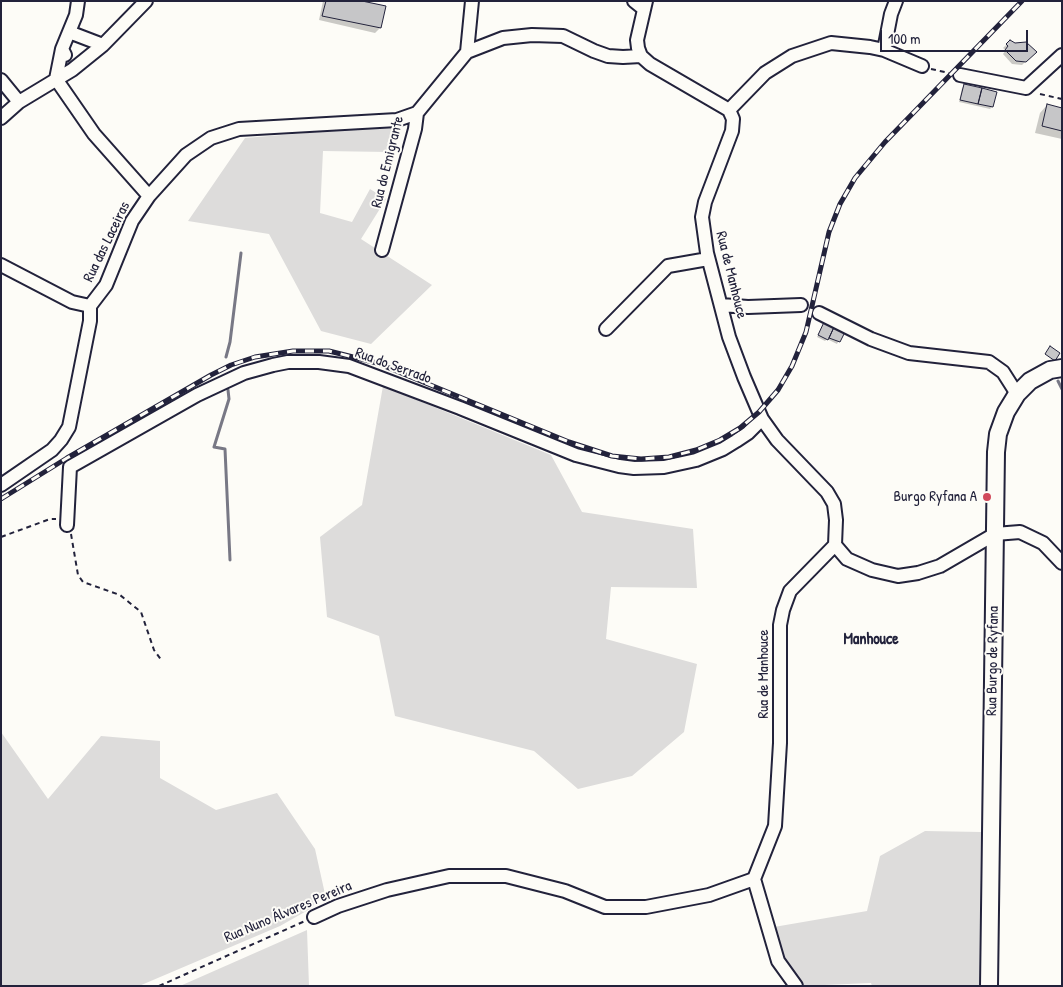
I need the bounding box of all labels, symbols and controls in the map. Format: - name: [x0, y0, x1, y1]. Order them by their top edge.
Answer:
- scale bar: [883, 20, 1030, 52]
- text: 100 m: [888, 28, 921, 49]
- street label: Rua do Emigrante: [368, 114, 408, 210]
- street label: Rua das Laceiras: [80, 199, 134, 285]
- street label: Rua de Manhouce: [711, 230, 751, 320]
- street label: Rua do Serrado: [352, 344, 434, 388]
- place label: Burgo Ryfana A: [894, 488, 977, 506]
- marker: Burgo Ryfana A: [981, 491, 993, 503]
- street label: Rua Burgo de Ryfana: [983, 606, 1003, 716]
- street label: Rua de Manhouce: [755, 629, 773, 719]
- district label: Manhouce: [843, 630, 899, 650]
- street label: Rua Nuno Álvares Pereira: [222, 877, 354, 947]

